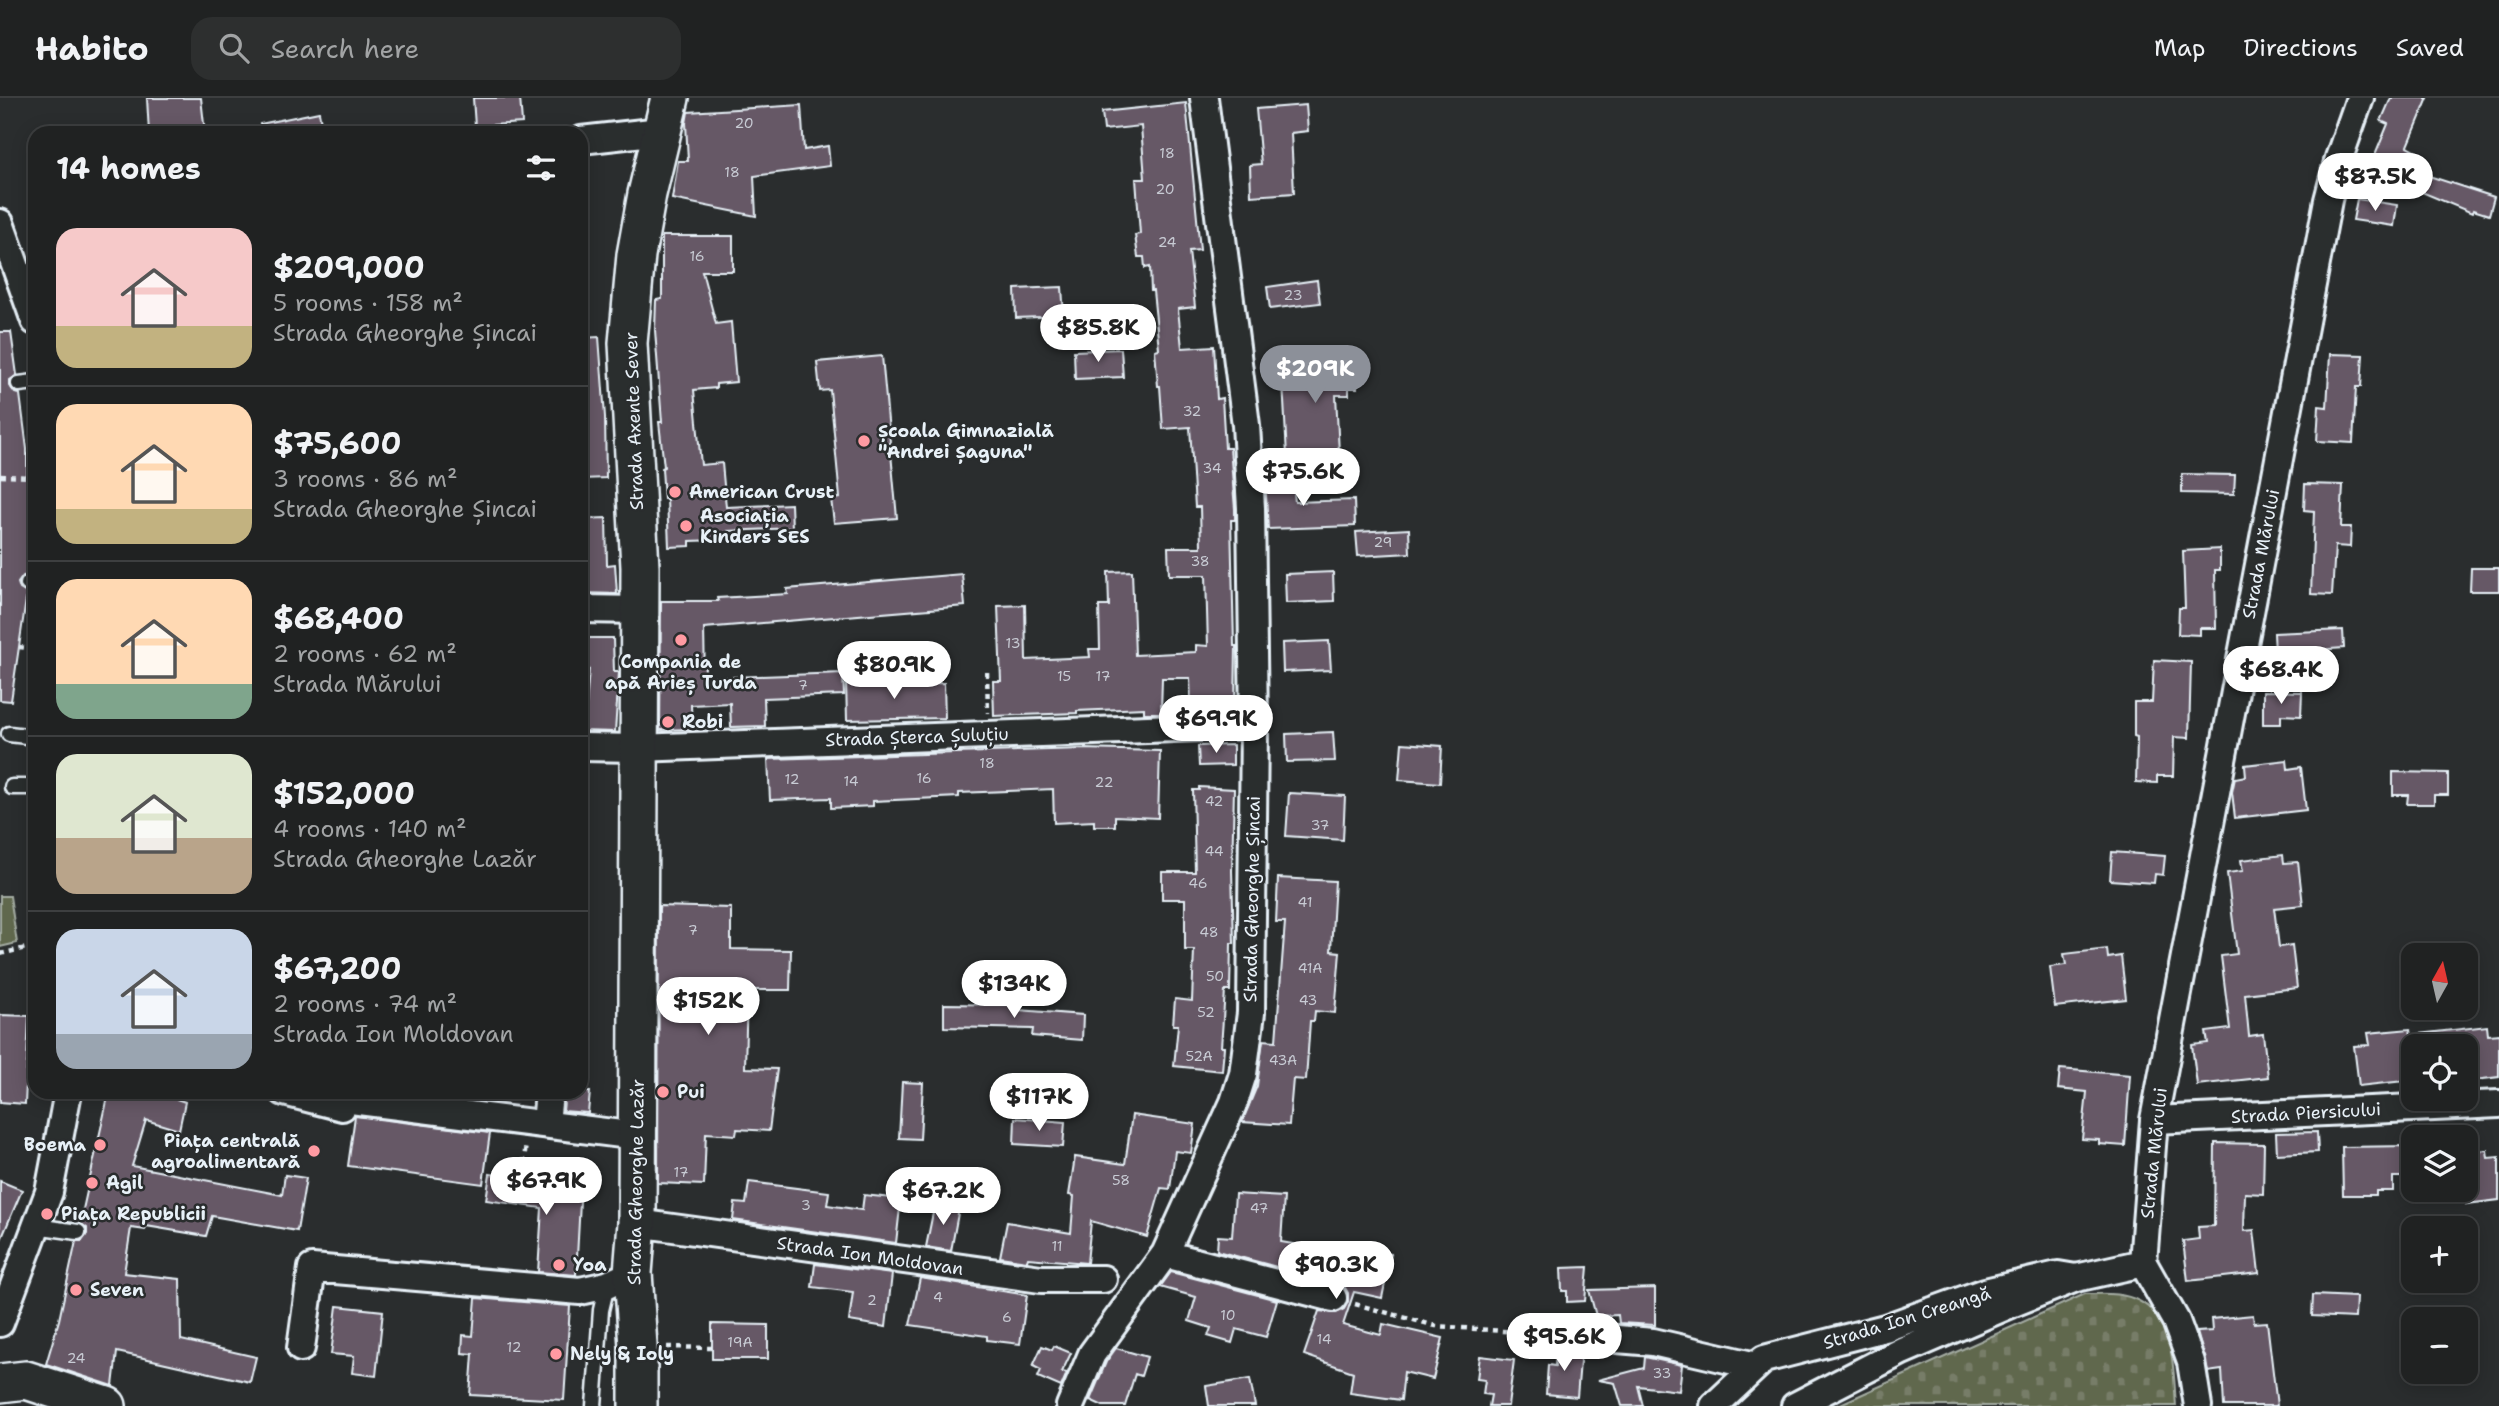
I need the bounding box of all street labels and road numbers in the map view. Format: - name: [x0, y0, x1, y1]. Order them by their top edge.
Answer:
- street label: Strada Axente Sever: [619, 331, 649, 511]
- street label: Strada Mărului: [2237, 487, 2285, 621]
- street label: Strada Șterca Șuluțiu: [825, 722, 1009, 752]
- street label: Strada Gheorghe Șincai: [1238, 795, 1266, 1003]
- street label: Strada Gheorghe Lazăr: [622, 1079, 650, 1285]
- street label: Strada Mărului: [2135, 1086, 2173, 1220]
- street label: Strada Piersicului: [2230, 1097, 2382, 1129]
- street label: Strada Ion Moldovan: [775, 1231, 965, 1281]
- street label: Strada Ion Creangă: [1820, 1281, 1994, 1355]

